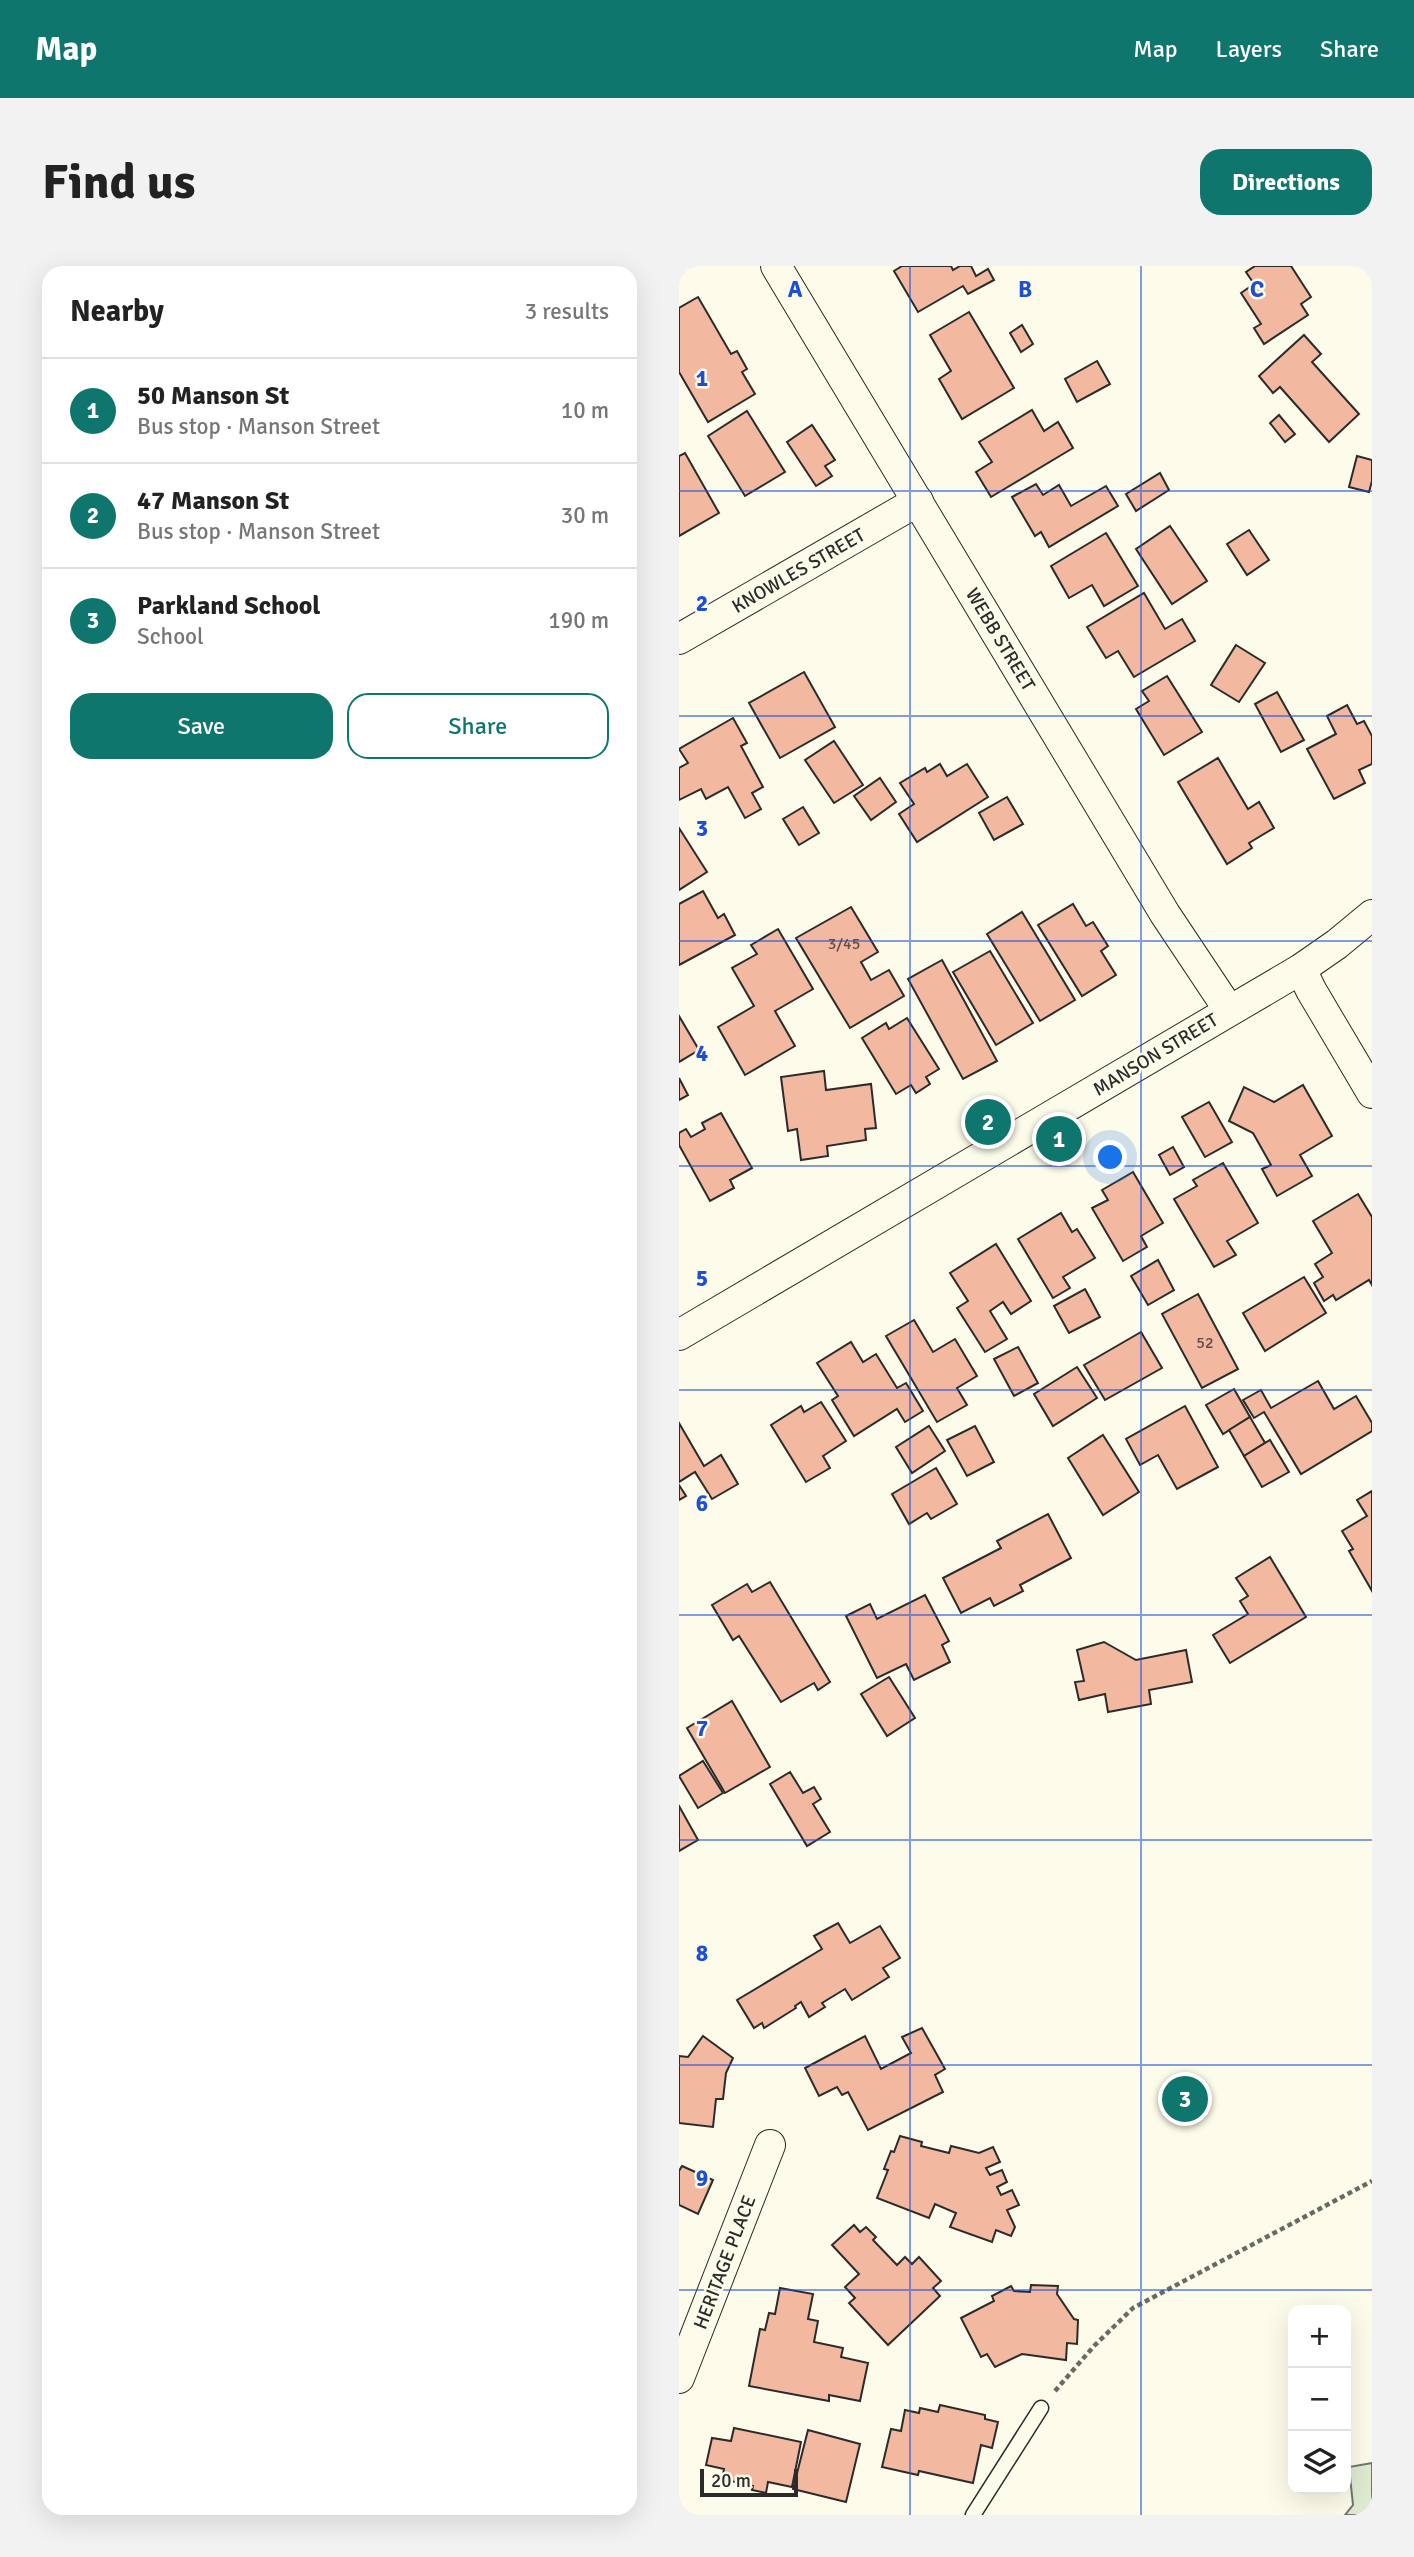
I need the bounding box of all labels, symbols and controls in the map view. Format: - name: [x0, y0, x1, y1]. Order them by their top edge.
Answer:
- text: Map: [35, 29, 97, 70]
- text: Map: [1133, 34, 1178, 64]
- text: Layers: [1216, 34, 1282, 64]
- text: Share: [1320, 34, 1379, 64]
- button: Directions: [1200, 149, 1372, 215]
- text: Find us: [42, 152, 195, 212]
- text: A: [788, 275, 803, 304]
- text: B: [1018, 275, 1032, 304]
- text: C: [1250, 275, 1264, 304]
- text: Nearby: [70, 293, 164, 330]
- text: 3 results: [525, 297, 609, 326]
- text: 1: [696, 364, 708, 393]
- text: 50 Manson St: [137, 380, 289, 412]
- text: 1: [87, 396, 99, 425]
- text: 10 m: [561, 396, 609, 425]
- text: Bus stop · Manson Street: [137, 412, 380, 441]
- text: 47 Manson St: [137, 485, 289, 517]
- text: 2: [87, 501, 99, 530]
- text: 30 m: [561, 501, 609, 530]
- text: Bus stop · Manson Street: [137, 517, 380, 546]
- street label: KNOWLES STREET: [728, 523, 870, 619]
- street label: WEBB STREET: [960, 584, 1041, 696]
- text: 2: [696, 589, 708, 618]
- text: Parkland School: [137, 590, 320, 622]
- text: 3: [87, 606, 99, 635]
- text: 190 m: [548, 606, 609, 635]
- text: School: [137, 622, 204, 651]
- button: Save: [70, 693, 333, 759]
- button: Share: [347, 693, 609, 759]
- text: 3: [696, 814, 708, 843]
- house number: 3/45: [828, 934, 860, 954]
- street label: MANSON STREET: [1089, 1008, 1223, 1102]
- text: 4: [696, 1039, 708, 1068]
- pin: 2: [965, 1096, 1011, 1148]
- pin: 1: [1036, 1113, 1082, 1165]
- your location: [1093, 1140, 1127, 1174]
- text: 5: [696, 1264, 708, 1293]
- house number: 52: [1196, 1333, 1214, 1353]
- text: 6: [696, 1489, 708, 1518]
- text: 7: [696, 1714, 708, 1743]
- text: 8: [696, 1939, 708, 1968]
- pin: 3: [1162, 2073, 1208, 2125]
- text: 9: [696, 2164, 708, 2193]
- street label: HERITAGE PLACE: [688, 2192, 761, 2333]
- map controls: [1288, 2305, 1351, 2494]
- button: +: [1288, 2305, 1351, 2368]
- button: −: [1288, 2368, 1351, 2431]
- button: layers: [1288, 2431, 1351, 2494]
- scale bar: [700, 2466, 798, 2498]
- text: 20 m: [711, 2469, 751, 2493]

